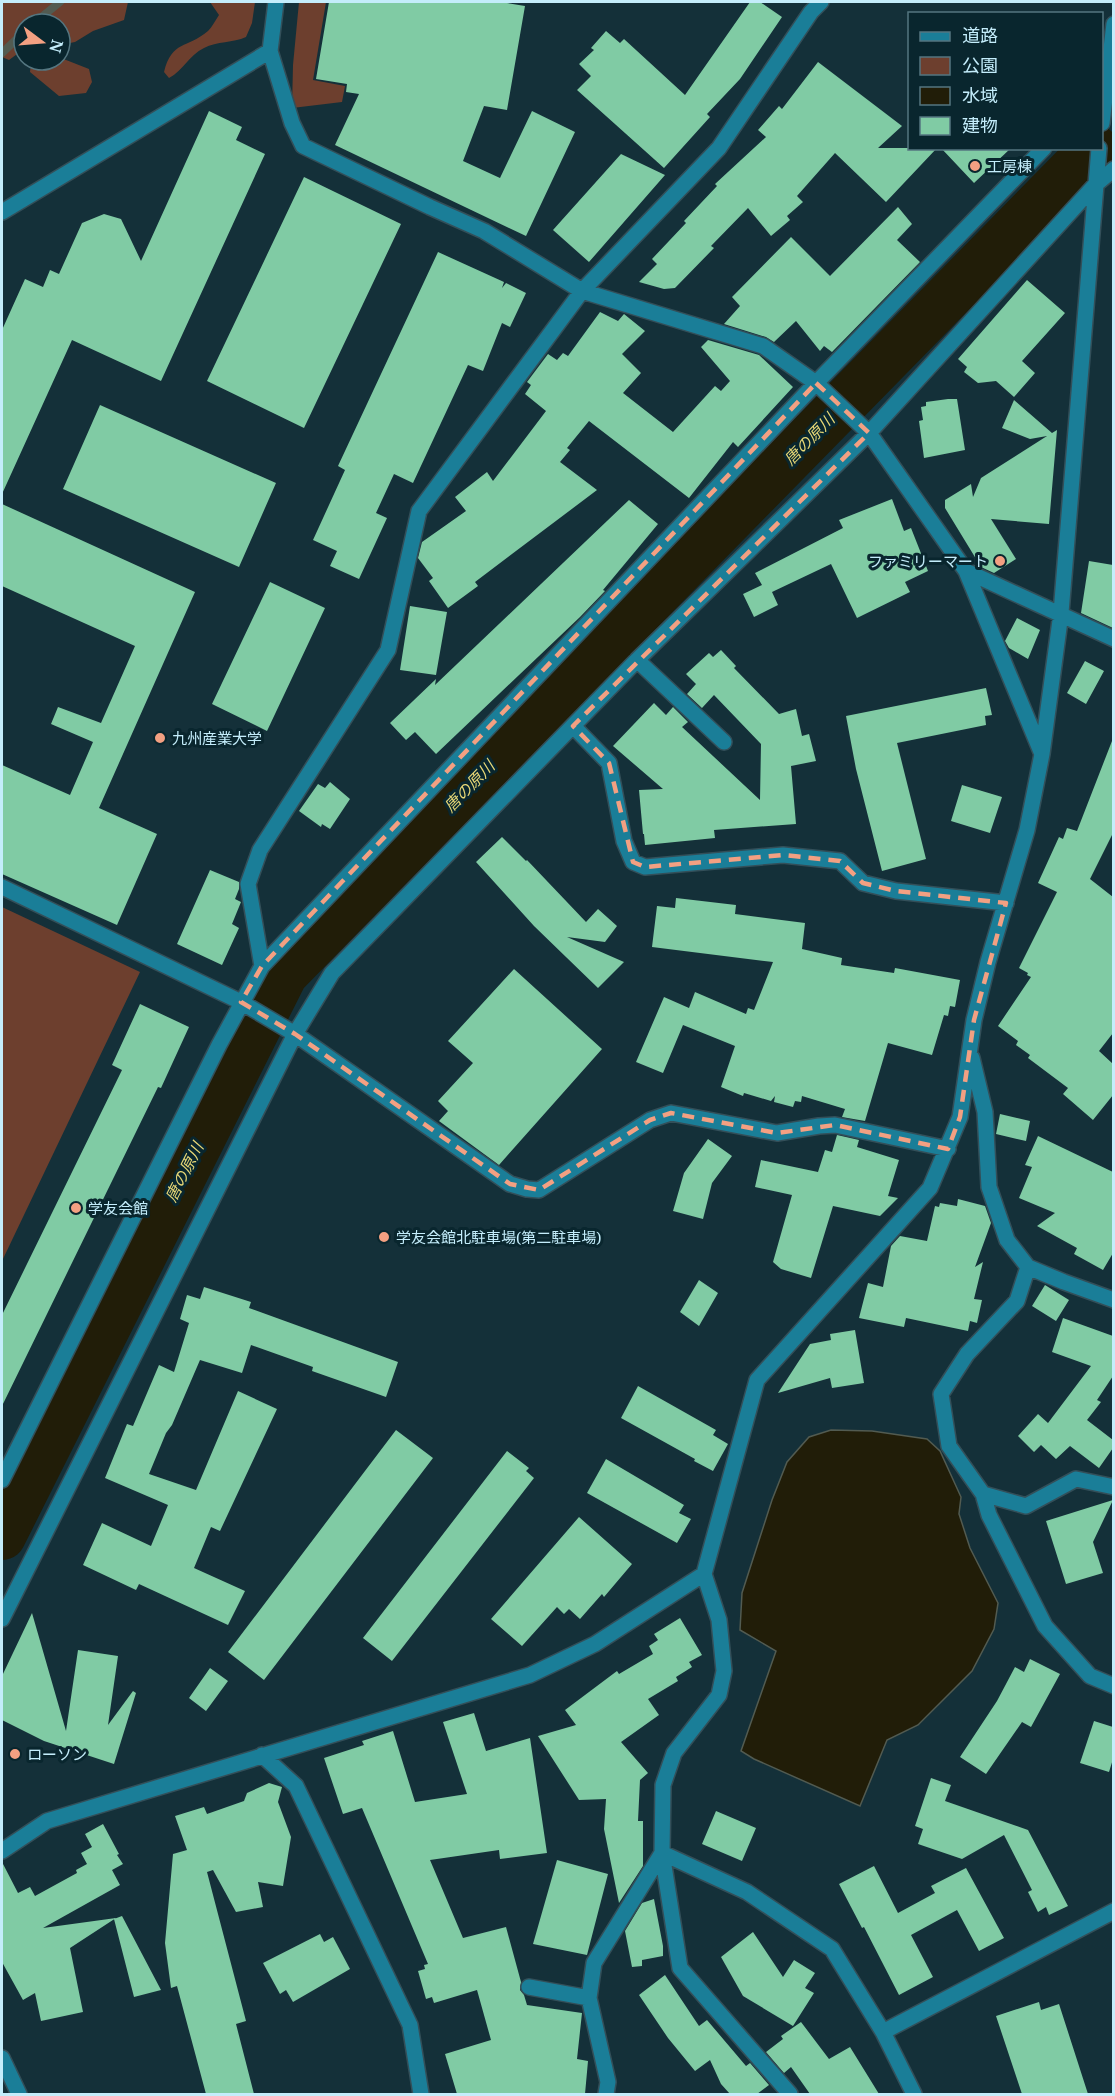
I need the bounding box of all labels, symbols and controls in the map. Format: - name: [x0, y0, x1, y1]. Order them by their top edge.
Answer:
- north arrow: [12, 12, 72, 72]
- legend: [908, 12, 1103, 150]
- text: 道路: [962, 23, 998, 47]
- text: N: [44, 37, 69, 56]
- text: 公園: [962, 53, 998, 77]
- text: 水域: [962, 83, 998, 107]
- text: 建物: [962, 113, 998, 137]
- place label: 工房棟: [987, 156, 1032, 176]
- marker: 工房棟: [968, 159, 982, 173]
- water label: 唐の原川: [779, 407, 841, 470]
- place label: ファミリーマート: [868, 551, 988, 571]
- marker: ファミリーマート: [993, 554, 1007, 568]
- place label: 九州産業大学: [172, 728, 262, 748]
- marker: 九州産業大学: [153, 731, 167, 745]
- water label: 唐の原川: [439, 754, 501, 817]
- water label: 唐の原川: [160, 1137, 209, 1206]
- place label: 学友会館: [88, 1198, 148, 1218]
- marker: 学友会館: [69, 1201, 83, 1215]
- place label: 学友会館北駐車場(第二駐車場): [396, 1227, 601, 1247]
- marker: 学友会館北駐車場(第二駐車場): [377, 1230, 391, 1244]
- place label: ローソン: [27, 1744, 87, 1764]
- marker: ローソン: [8, 1747, 22, 1761]

